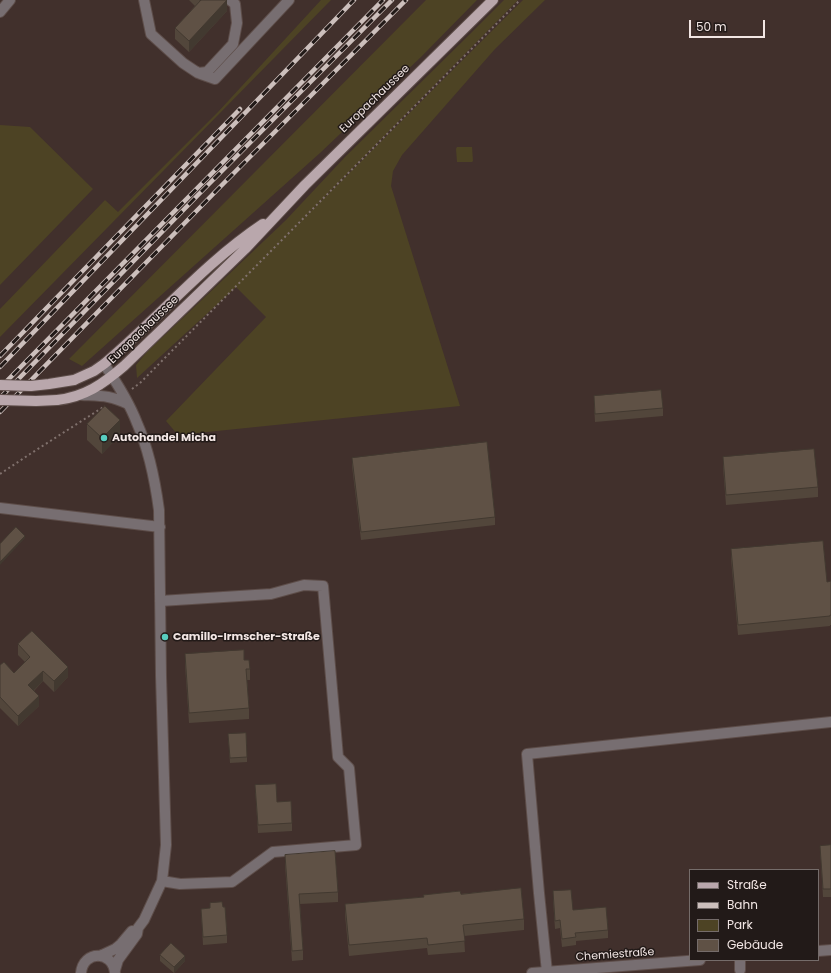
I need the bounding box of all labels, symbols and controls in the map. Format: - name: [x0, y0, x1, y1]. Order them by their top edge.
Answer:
- scale bar: [691, 12, 767, 38]
- text: 50 m: [696, 18, 727, 35]
- street label: Europachaussee: [337, 62, 413, 136]
- street label: Europachaussee: [106, 293, 182, 367]
- place label: Autohandel Micha: [112, 431, 216, 445]
- marker: Autohandel Micha: [99, 433, 109, 443]
- place label: Camillo-Irmscher-Straße: [173, 630, 320, 644]
- marker: Camillo-Irmscher-Straße: [160, 632, 170, 642]
- legend: [689, 869, 819, 961]
- text: Straße: [727, 876, 767, 893]
- text: Bahn: [727, 896, 758, 913]
- text: Park: [727, 916, 753, 933]
- text: Gebäude: [727, 936, 783, 953]
- street label: Chemiestraße: [575, 946, 655, 964]

